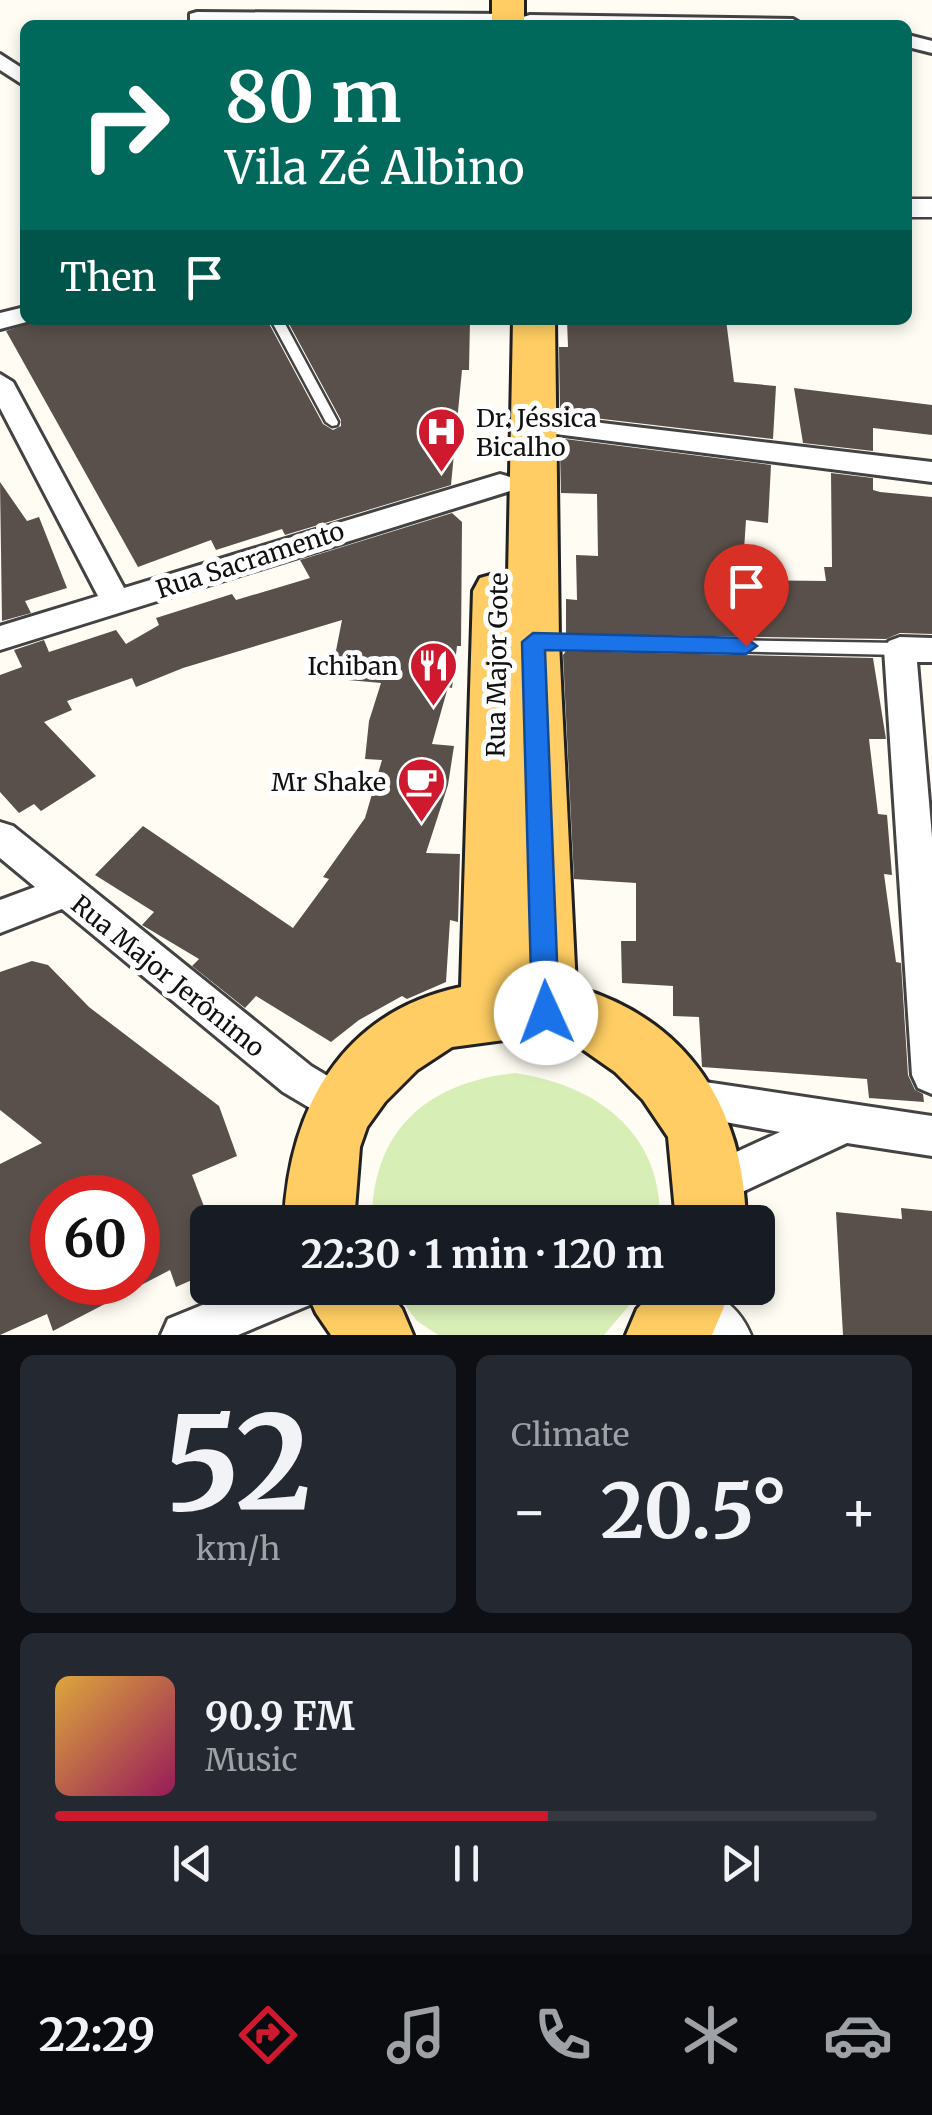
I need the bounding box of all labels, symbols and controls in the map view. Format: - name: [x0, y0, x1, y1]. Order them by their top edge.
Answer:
- text: 80 m: [225, 53, 401, 141]
- icon: right: [60, 60, 190, 190]
- text: Vila Zé Albino: [225, 140, 524, 196]
- icon: arrive: [177, 250, 232, 305]
- text: Then: [60, 254, 157, 301]
- place label: Dr. Jéssica Bicalho: [476, 402, 597, 463]
- hospital icon: Dr. Jéssica Bicalho: [415, 406, 467, 474]
- street label: Rua Sacramento: [152, 515, 348, 605]
- pin: [704, 544, 789, 647]
- icon: arrive: [719, 559, 774, 614]
- street label: Rua Major Gote: [479, 572, 515, 758]
- restaurant icon: Ichiban: [407, 640, 459, 708]
- place label: Ichiban: [308, 650, 398, 682]
- cafe icon: Mr Shake: [395, 756, 447, 824]
- place label: Mr Shake: [271, 766, 386, 798]
- street label: Rua Major Jerônimo: [65, 888, 271, 1064]
- position arrow: [494, 961, 598, 1065]
- speed limit sign: 60: [30, 1175, 160, 1305]
- text: 22:30 · 1 min · 120 m: [301, 1231, 664, 1278]
- text: 52: [164, 1382, 312, 1545]
- text: Climate: [511, 1415, 629, 1455]
- text: 20.5°: [600, 1464, 788, 1558]
- text: −: [511, 1477, 548, 1546]
- text: +: [840, 1477, 877, 1546]
- text: km/h: [196, 1529, 280, 1569]
- text: 90.9 FM: [205, 1693, 355, 1740]
- text: Music: [205, 1740, 298, 1780]
- icon: previous: [165, 1836, 220, 1891]
- icon: pause: [439, 1836, 494, 1891]
- icon: next: [713, 1836, 768, 1891]
- icon: directions: [233, 2000, 303, 2070]
- icon: music: [381, 2000, 451, 2070]
- icon: phone: [528, 2000, 598, 2070]
- icon: climate: [676, 2000, 746, 2070]
- icon: car: [823, 2000, 893, 2070]
- text: 22:29: [39, 2007, 155, 2063]

